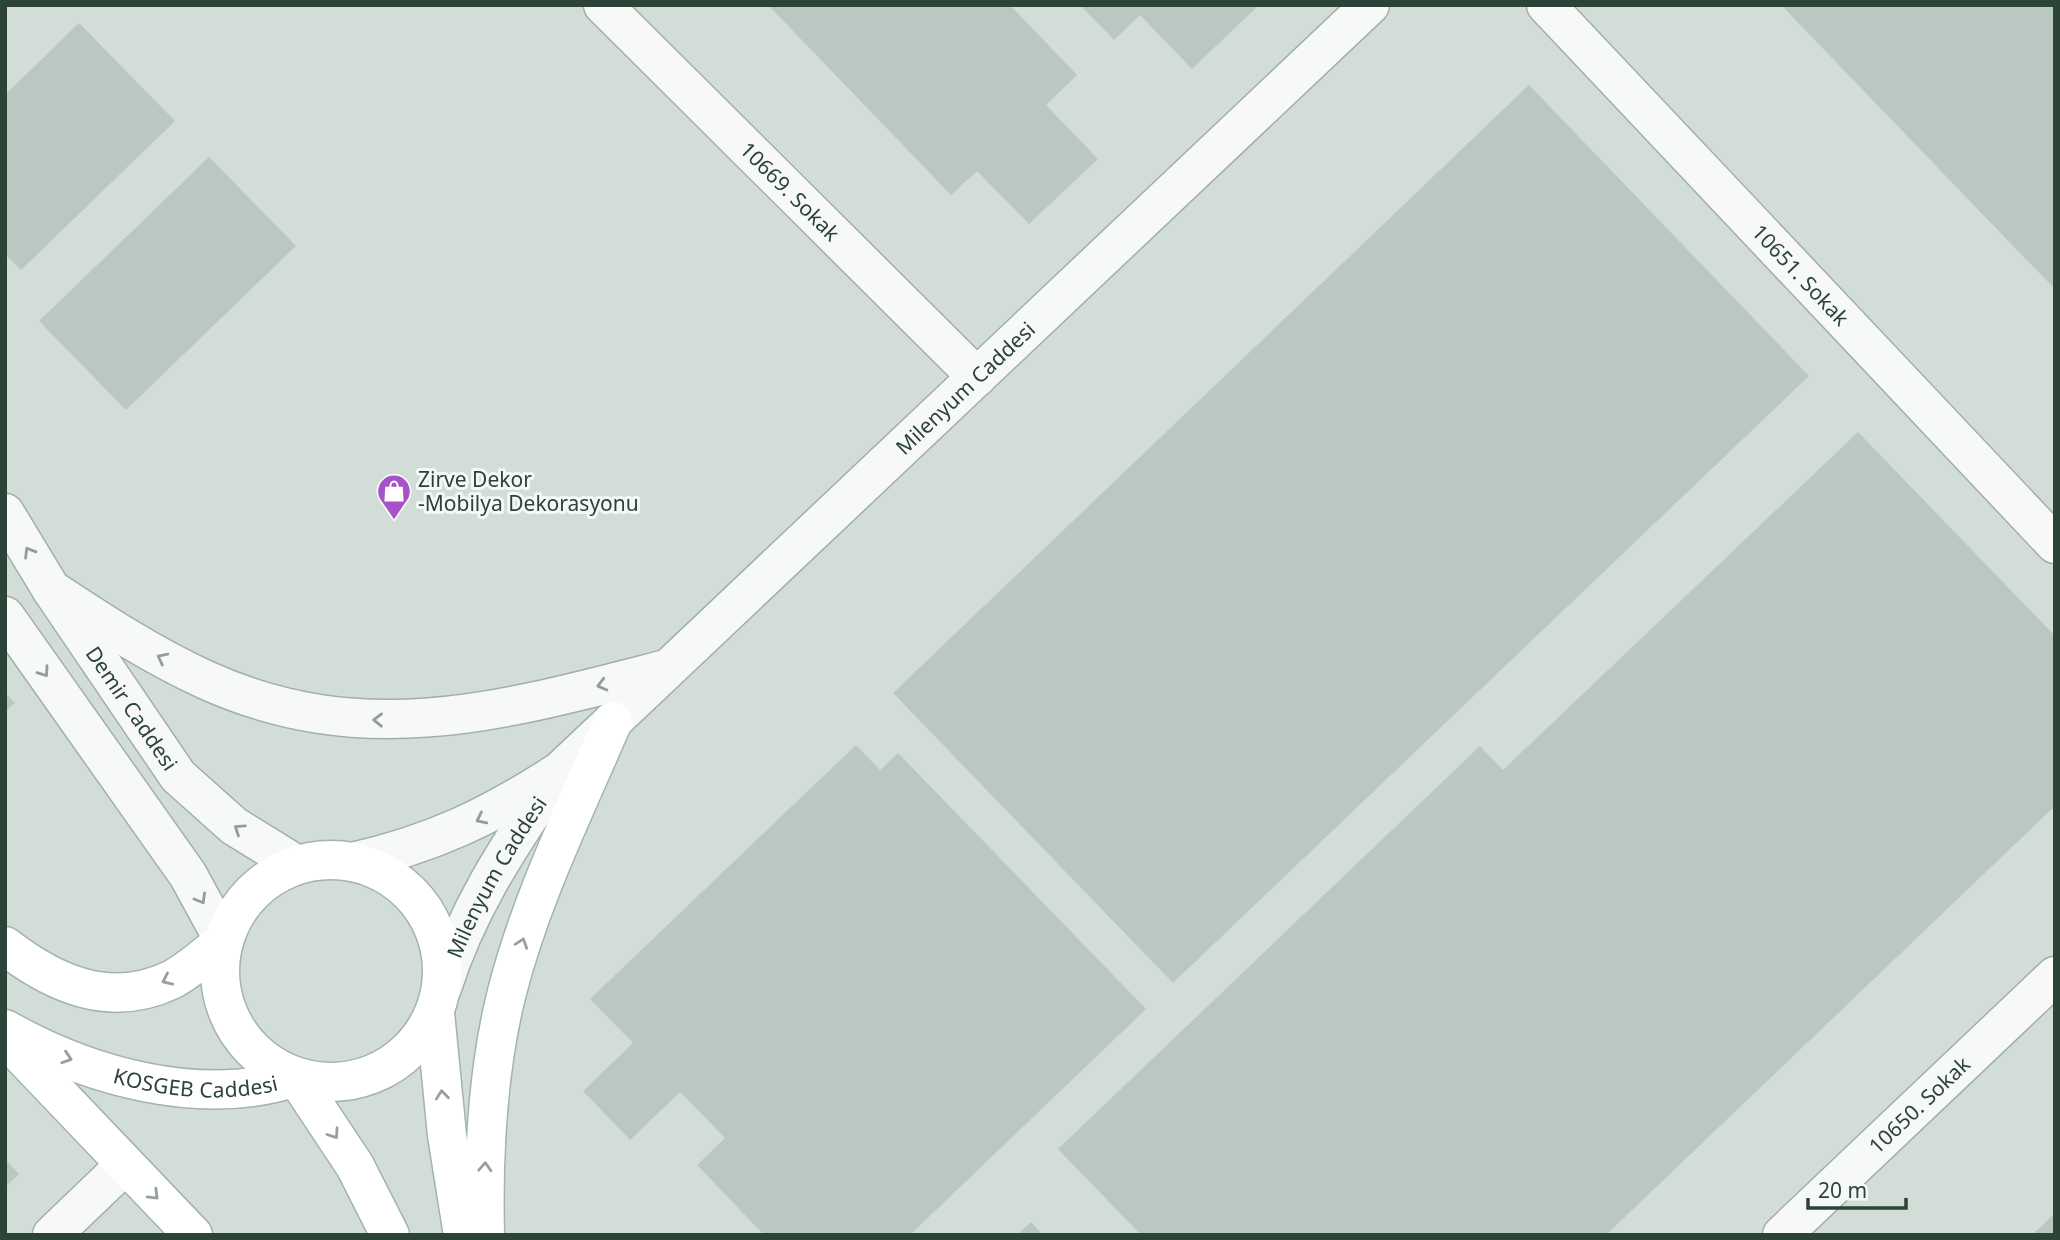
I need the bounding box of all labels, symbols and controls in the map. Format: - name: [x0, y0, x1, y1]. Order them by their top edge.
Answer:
- street label: 10669. Sokak: [734, 136, 847, 247]
- street label: 10651. Sokak: [1746, 218, 1856, 332]
- street label: Milenyum Caddesi: [889, 315, 1041, 461]
- place label: Zirve Dekor -Mobilya Dekorasyonu: [418, 465, 639, 517]
- shop icon: Zirve Dekor -Mobilya Dekorasyonu: [375, 472, 413, 521]
- one-way arrow: [24, 547, 37, 560]
- street label: Demir Caddesi: [80, 641, 184, 776]
- one-way arrow: [156, 652, 169, 666]
- one-way arrow: [36, 664, 48, 677]
- one-way arrow: [596, 677, 608, 692]
- one-way arrow: [372, 712, 383, 727]
- street label: Milenyum Caddesi: [440, 791, 553, 962]
- one-way arrow: [476, 811, 488, 825]
- one-way arrow: [234, 825, 247, 837]
- one-way arrow: [193, 892, 206, 905]
- one-way arrow: [514, 937, 528, 949]
- one-way arrow: [162, 972, 174, 986]
- one-way arrow: [60, 1050, 72, 1064]
- street label: 10650. Sokak: [1862, 1050, 1976, 1160]
- street label: KOSGEB Caddesi: [110, 1061, 280, 1104]
- one-way arrow: [435, 1089, 450, 1100]
- one-way arrow: [326, 1126, 338, 1139]
- one-way arrow: [478, 1161, 493, 1172]
- scale bar: [1808, 1166, 1906, 1210]
- text: 20 m: [1818, 1176, 1867, 1204]
- one-way arrow: [145, 1186, 158, 1199]

